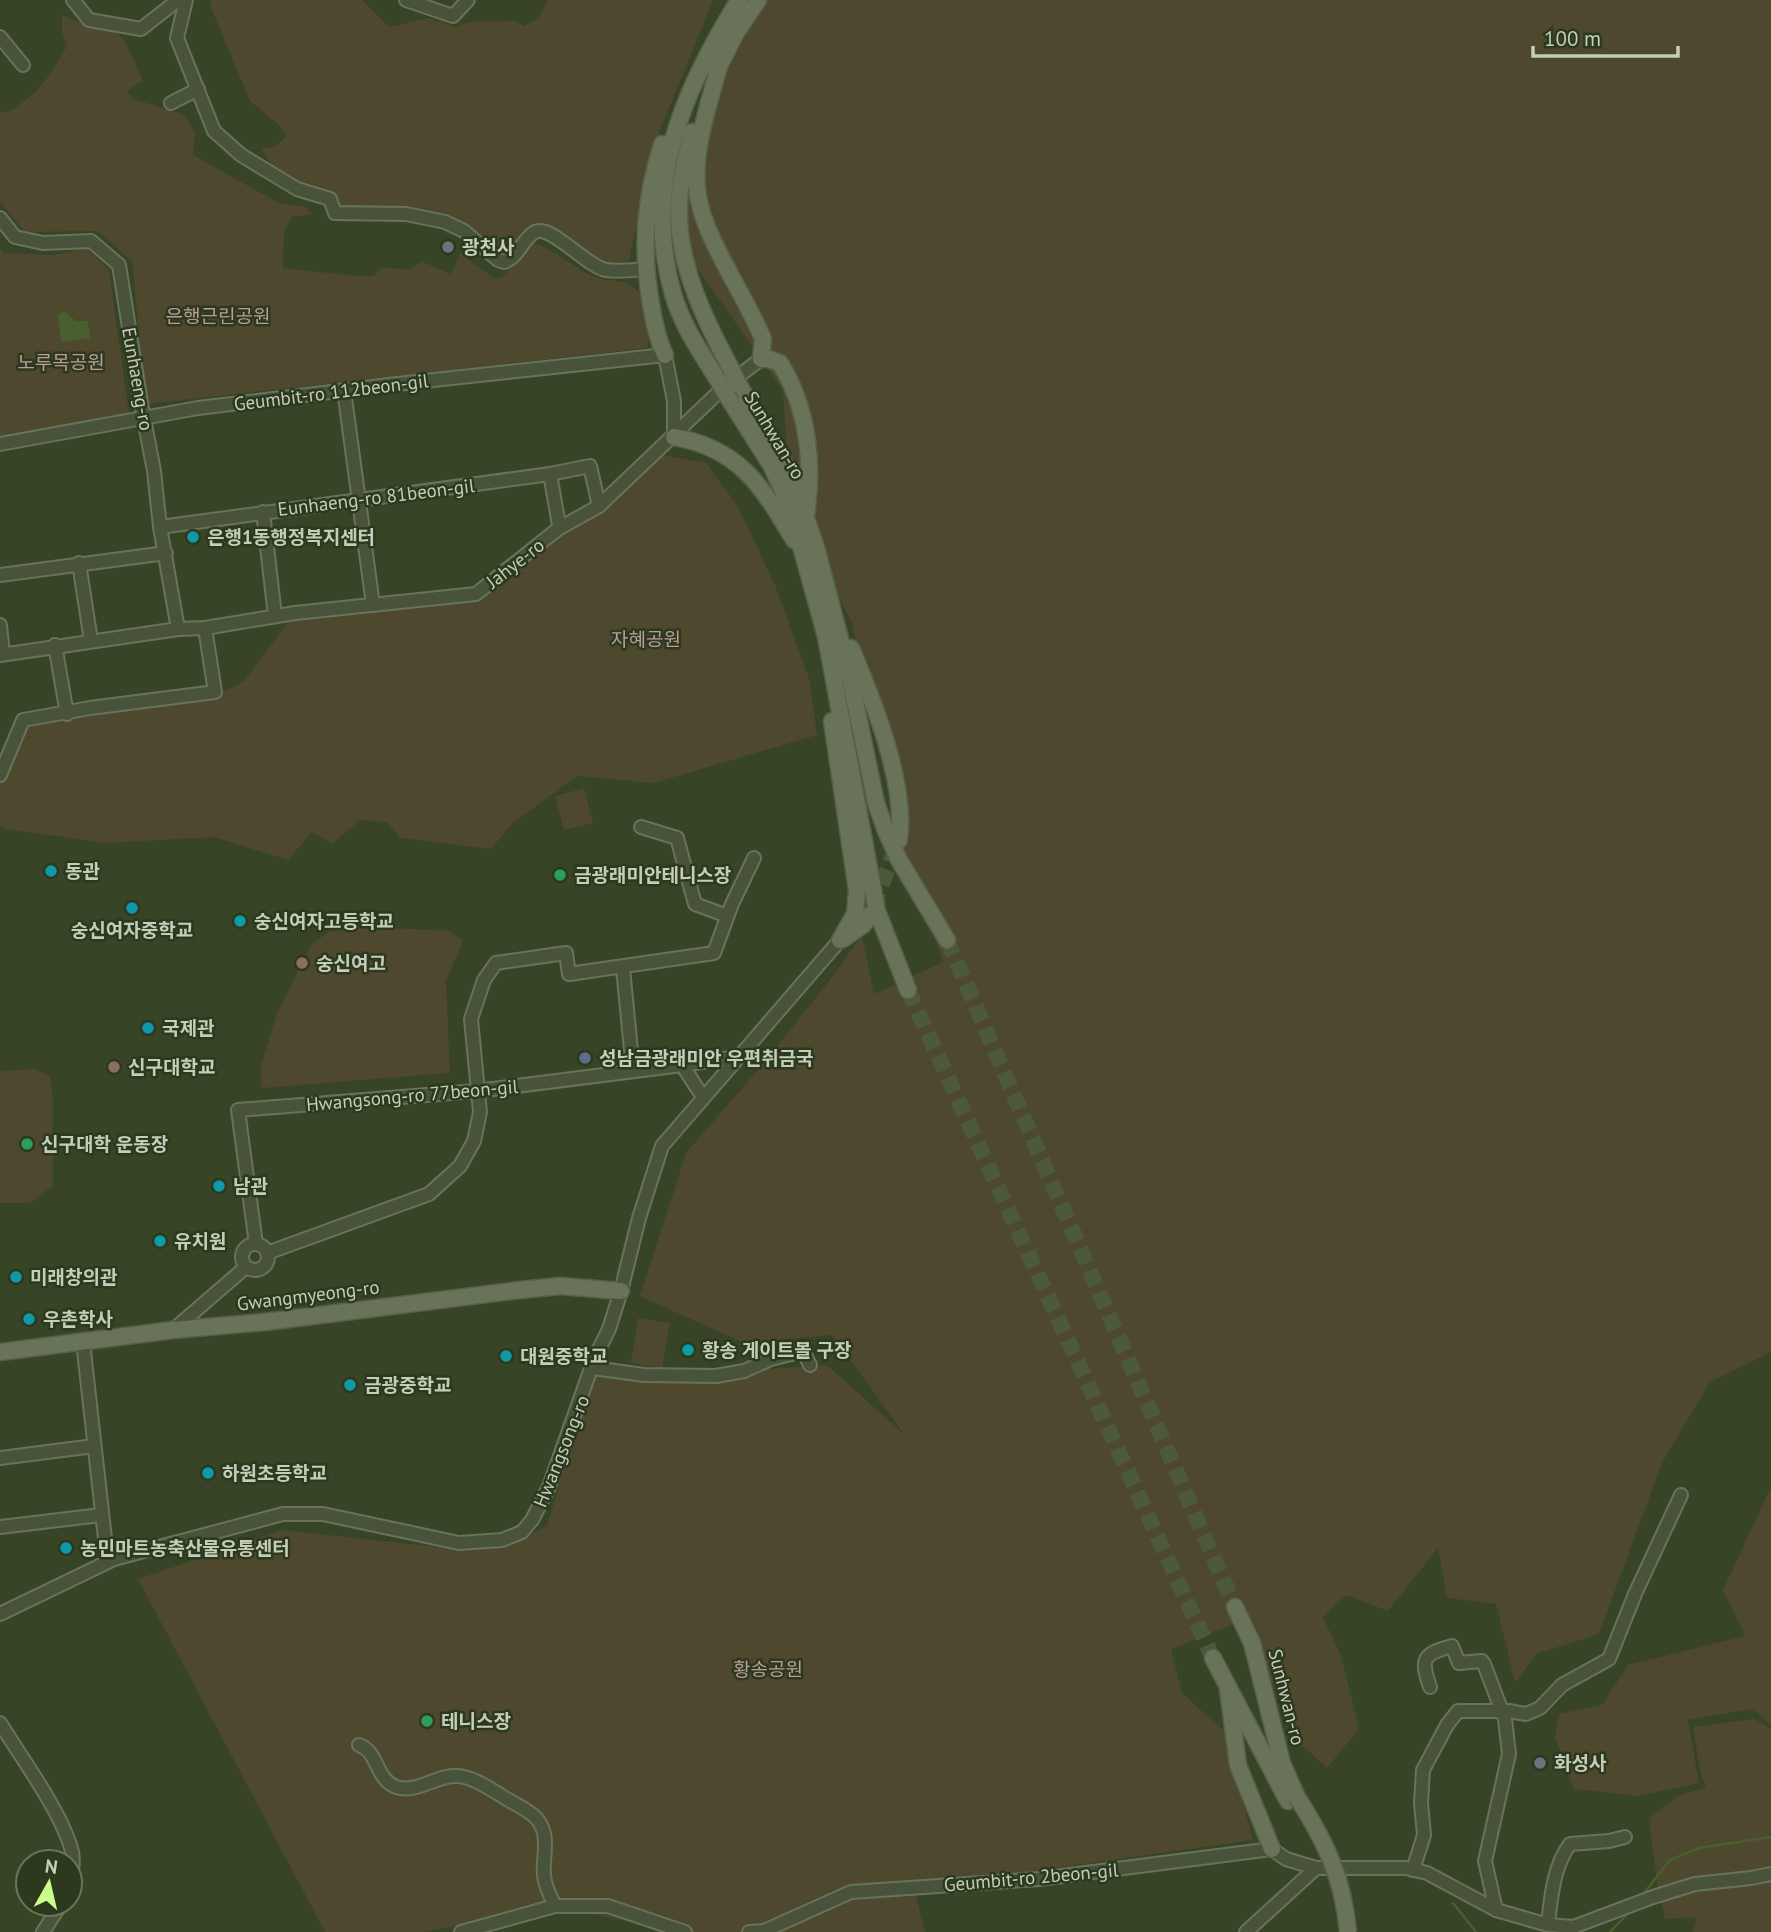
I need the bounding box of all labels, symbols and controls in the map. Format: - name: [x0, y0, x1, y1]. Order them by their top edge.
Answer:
- scale bar: [1533, 14, 1678, 58]
- text: 100 m: [1544, 25, 1601, 52]
- place label: 광천사: [462, 235, 515, 259]
- marker: 광천사: [440, 239, 456, 255]
- park label: 은행근린공원: [166, 304, 270, 328]
- street label: Eunhaeng-ro: [117, 326, 159, 432]
- park label: 노루목공원: [17, 350, 105, 374]
- street label: Geumbit-ro 112beon-gil: [232, 368, 430, 416]
- street label: Sunhwan-ro: [739, 387, 811, 483]
- street label: Eunhaeng-ro 81beon-gil: [276, 473, 476, 521]
- place label: 은행1동행정복지센터: [207, 525, 375, 549]
- marker: 은행1동행정복지센터: [185, 529, 201, 545]
- street label: Jahye-ro: [480, 533, 549, 594]
- park label: 자혜공원: [611, 627, 681, 651]
- place label: 동관: [65, 859, 100, 883]
- marker: 동관: [43, 863, 59, 879]
- place label: 금광래미안테니스장: [574, 863, 731, 887]
- marker: 금광래미안테니스장: [552, 867, 568, 883]
- marker: 숭신여자중학교: [124, 900, 140, 916]
- place label: 숭신여자고등학교: [254, 909, 394, 933]
- marker: 숭신여자고등학교: [232, 913, 248, 929]
- place label: 숭신여자중학교: [71, 918, 193, 942]
- place label: 숭신여고: [316, 951, 386, 975]
- marker: 숭신여고: [294, 955, 310, 971]
- place label: 국제관: [162, 1016, 215, 1040]
- marker: 국제관: [140, 1020, 156, 1036]
- place label: 성남금광래미안 우편취금국: [599, 1046, 814, 1070]
- marker: 성남금광래미안 우편취금국: [577, 1050, 593, 1066]
- place label: 신구대학교: [128, 1055, 215, 1079]
- marker: 신구대학교: [106, 1059, 122, 1075]
- street label: Hwangsong-ro 77beon-gil: [305, 1074, 519, 1116]
- place label: 신구대학 운동장: [41, 1132, 168, 1156]
- marker: 신구대학 운동장: [19, 1136, 35, 1152]
- place label: 남관: [233, 1174, 268, 1198]
- marker: 남관: [211, 1178, 227, 1194]
- place label: 유치원: [174, 1229, 226, 1253]
- marker: 유치원: [152, 1233, 168, 1249]
- place label: 미래창의관: [30, 1265, 118, 1289]
- marker: 미래창의관: [8, 1269, 24, 1285]
- street label: Gwangmyeong-ro: [235, 1274, 381, 1316]
- place label: 우촌학사: [43, 1307, 113, 1331]
- marker: 우촌학사: [21, 1311, 37, 1327]
- place label: 황송 게이트볼 구장: [702, 1338, 851, 1362]
- marker: 황송 게이트볼 구장: [680, 1342, 696, 1358]
- place label: 대원중학교: [520, 1344, 607, 1368]
- marker: 대원중학교: [498, 1348, 514, 1364]
- place label: 금광중학교: [364, 1373, 451, 1397]
- marker: 금광중학교: [342, 1377, 358, 1393]
- street label: Hwangsong-ro: [528, 1391, 594, 1511]
- place label: 하원초등학교: [222, 1461, 327, 1485]
- marker: 하원초등학교: [200, 1465, 216, 1481]
- place label: 농민마트농축산물유통센터: [80, 1536, 290, 1560]
- marker: 농민마트농축산물유통센터: [58, 1540, 74, 1556]
- street label: Sunhwan-ro: [1263, 1646, 1311, 1748]
- park label: 황송공원: [733, 1657, 803, 1681]
- place label: 테니스장: [441, 1709, 511, 1733]
- marker: 테니스장: [419, 1713, 435, 1729]
- place label: 화성사: [1554, 1751, 1607, 1775]
- marker: 화성사: [1532, 1755, 1548, 1771]
- north arrow: [14, 1848, 84, 1918]
- text: N: [44, 1853, 59, 1879]
- street label: Geumbit-ro 2beon-gil: [943, 1857, 1120, 1897]

